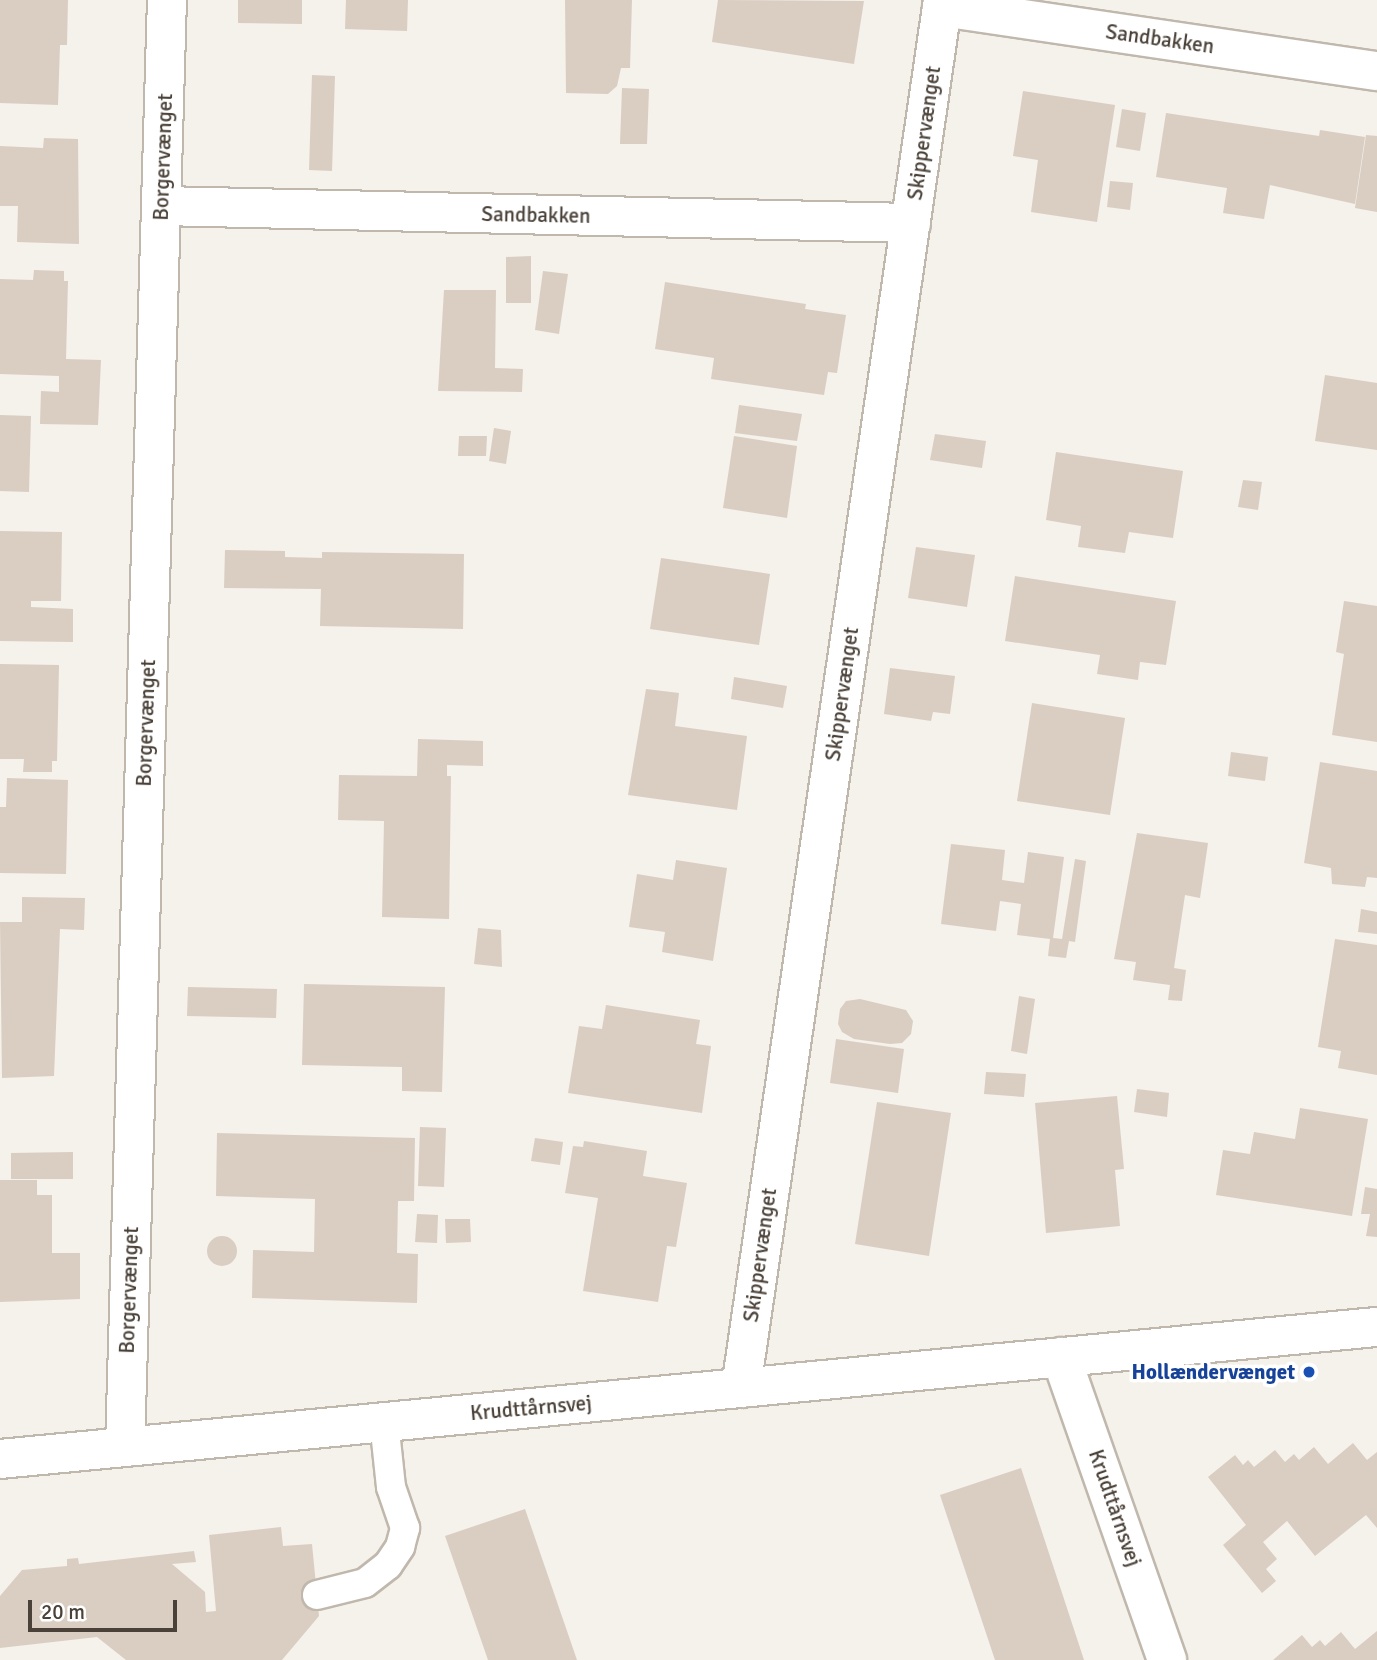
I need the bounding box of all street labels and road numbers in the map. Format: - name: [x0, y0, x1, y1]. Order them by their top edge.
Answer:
- street label: Sandbakken: [1104, 19, 1216, 59]
- street label: Skippervænget: [902, 64, 946, 202]
- street label: Borgervænget: [148, 93, 178, 221]
- street label: Sandbakken: [481, 201, 591, 229]
- street label: Skippervænget: [820, 625, 864, 763]
- street label: Borgervænget: [131, 659, 161, 787]
- street label: Skippervænget: [738, 1186, 782, 1324]
- street label: Borgervænget: [114, 1226, 144, 1354]
- street label: Krudttårnsvej: [469, 1390, 593, 1426]
- street label: Krudttårnsvej: [1083, 1446, 1147, 1570]

